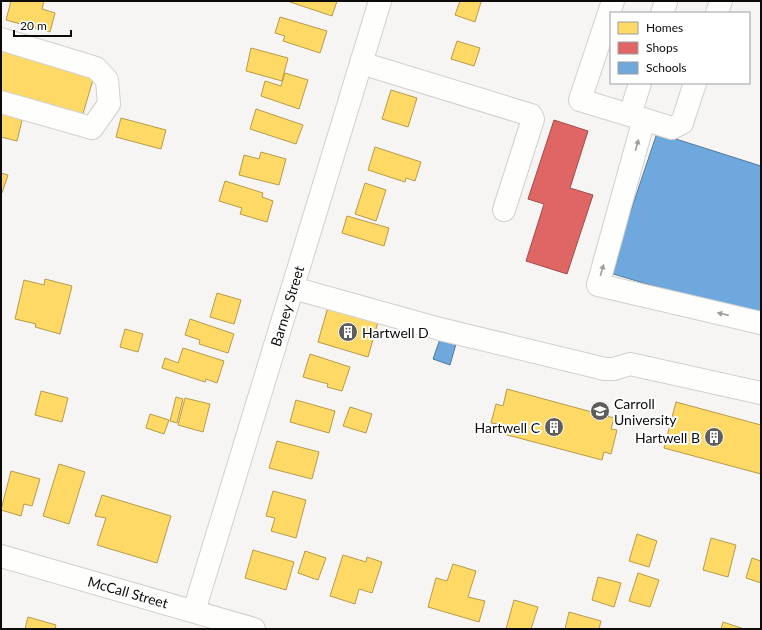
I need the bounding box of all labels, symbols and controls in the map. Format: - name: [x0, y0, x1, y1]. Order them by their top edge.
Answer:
- scale bar: [14, 12, 71, 38]
- legend: [610, 12, 750, 84]
- text: 20 m: [20, 18, 47, 33]
- text: Homes: [646, 20, 683, 35]
- text: Shops: [646, 40, 678, 55]
- text: Schools: [646, 60, 687, 75]
- one-way arrow: [634, 139, 640, 151]
- street label: Barney Street: [267, 264, 307, 348]
- one-way arrow: [599, 264, 605, 276]
- one-way arrow: [717, 311, 729, 317]
- building icon: Hartwell D: [337, 321, 359, 343]
- place label: Hartwell D: [362, 324, 429, 341]
- place label: Carroll University: [614, 395, 677, 428]
- school or university icon: Carroll University: [589, 400, 611, 422]
- building icon: Hartwell C: [543, 416, 565, 438]
- place label: Hartwell C: [475, 419, 541, 436]
- building icon: Hartwell B: [703, 426, 725, 448]
- place label: Hartwell B: [635, 429, 700, 446]
- street label: McCall Street: [86, 572, 170, 612]

